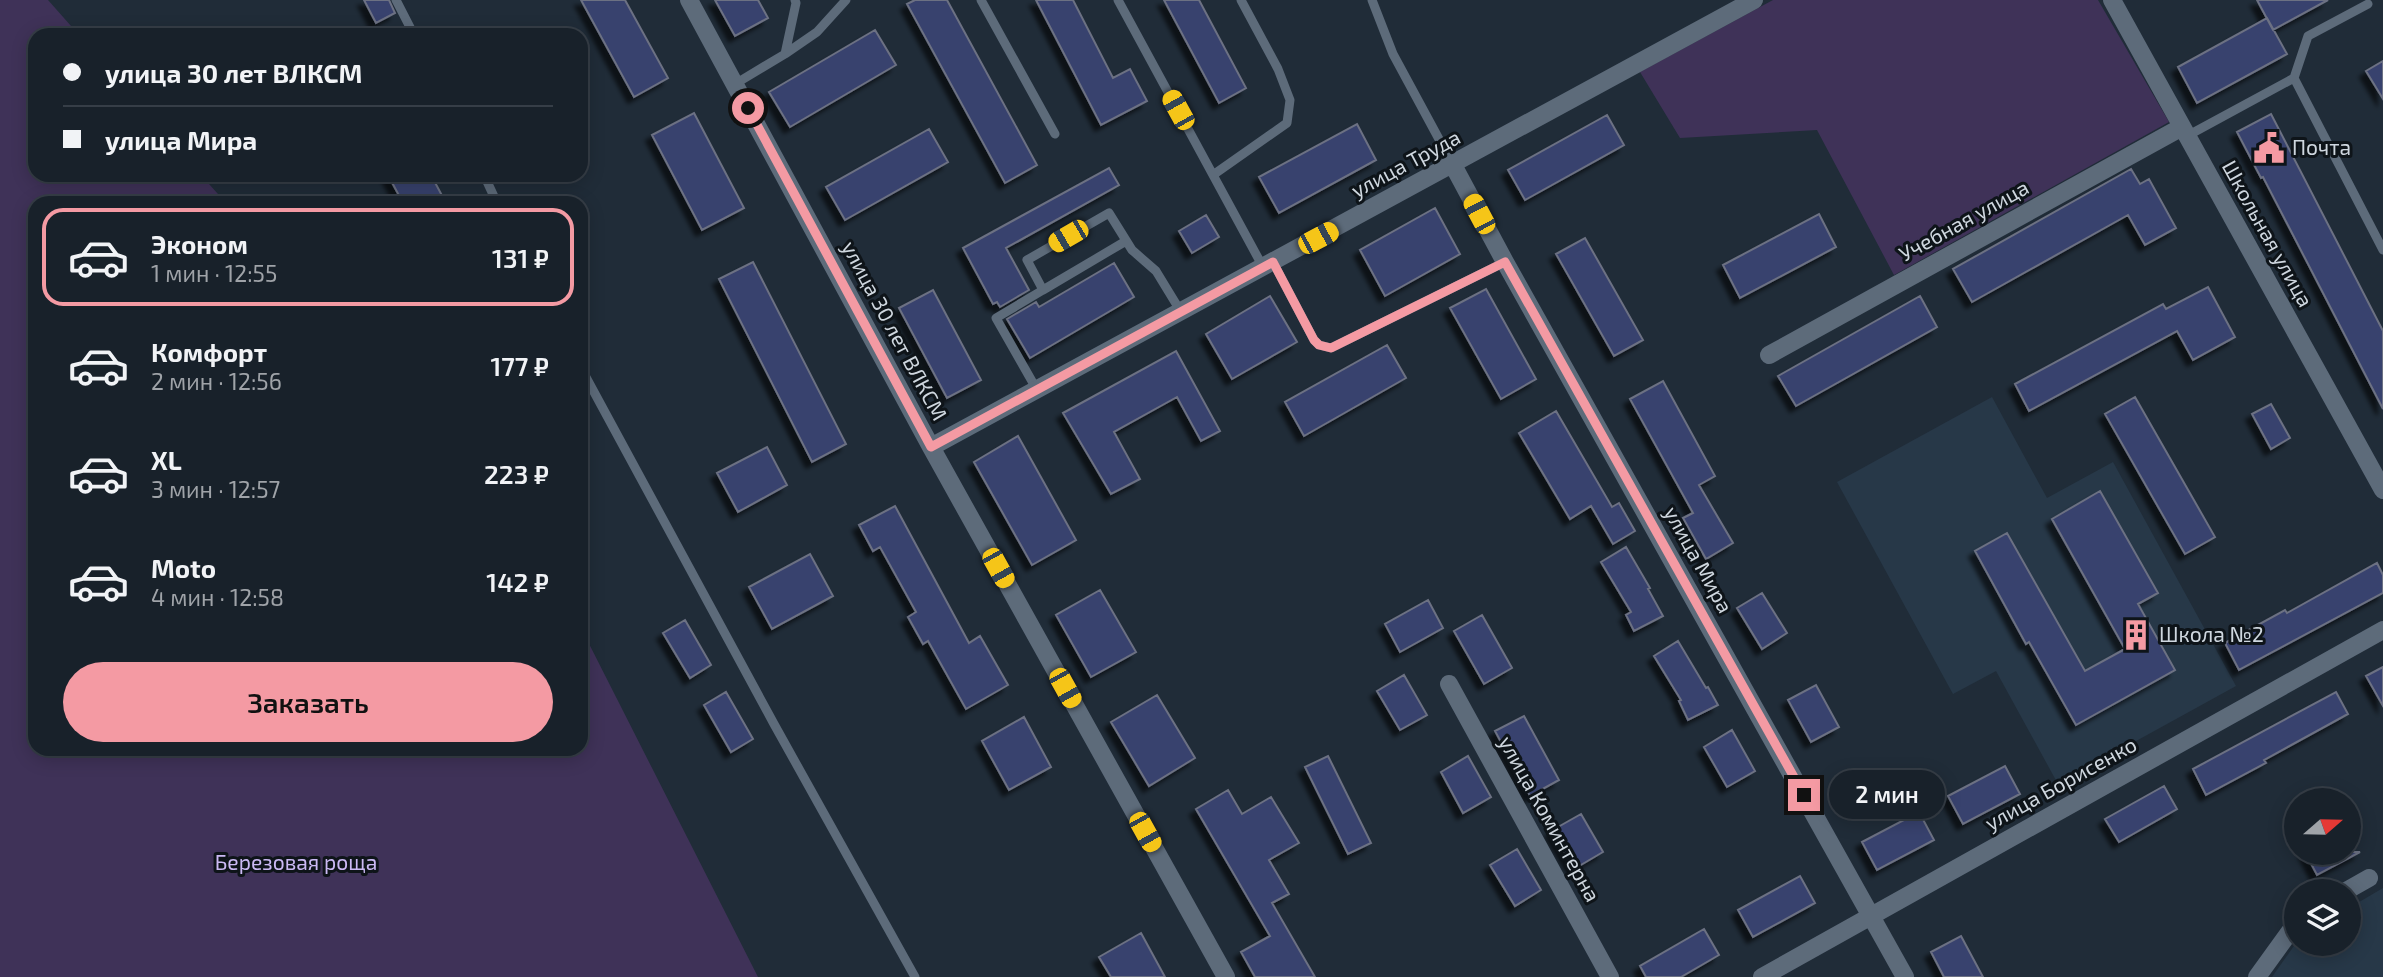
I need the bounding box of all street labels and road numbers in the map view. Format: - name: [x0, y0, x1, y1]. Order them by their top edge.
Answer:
- street label: улица Труда: [1346, 123, 1465, 203]
- street label: Школьная улица: [2217, 156, 2319, 311]
- street label: Учебная улица: [1894, 174, 2033, 267]
- street label: улица 30 лет ВЛКСМ: [837, 236, 953, 425]
- street label: улица Мира: [1659, 502, 1739, 617]
- street label: улица Коминтерна: [1494, 731, 1606, 906]
- street label: улица Борисенко: [1980, 731, 2141, 836]

